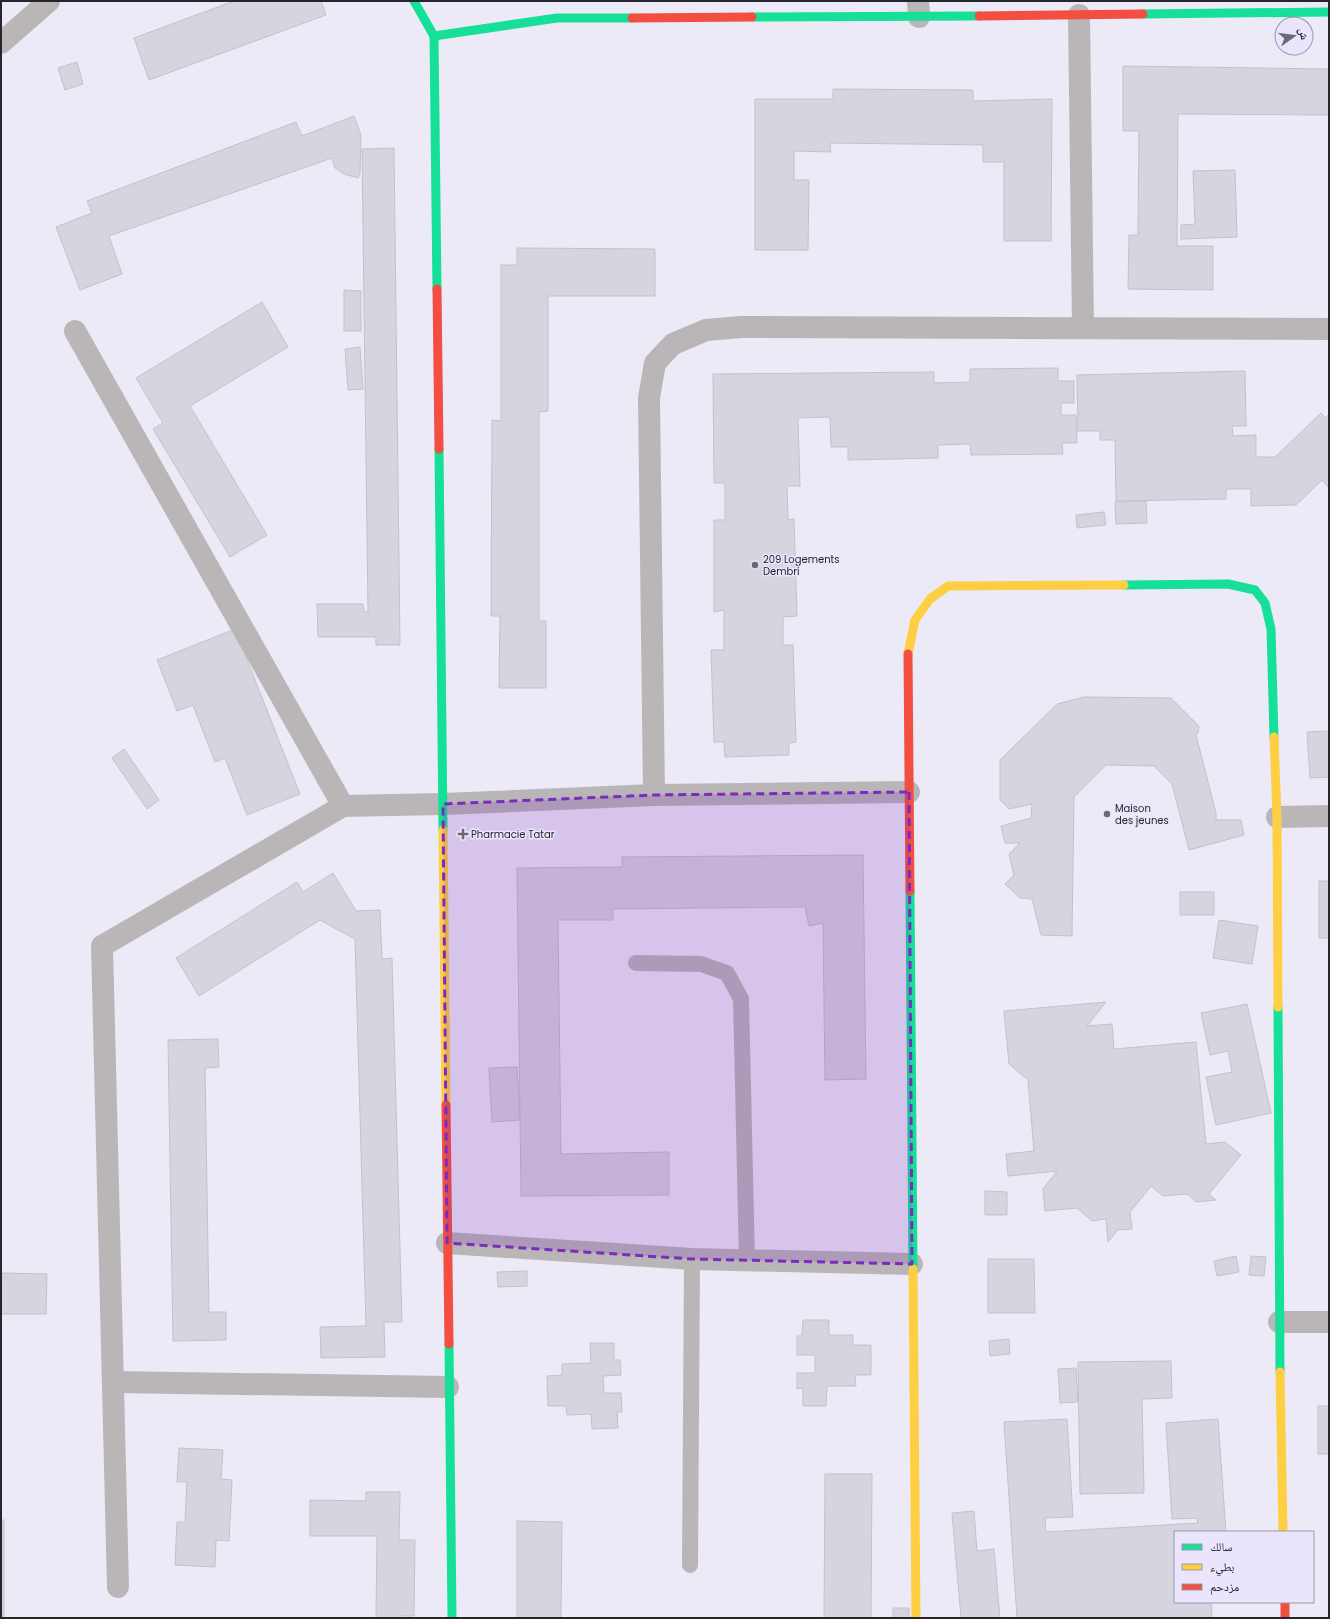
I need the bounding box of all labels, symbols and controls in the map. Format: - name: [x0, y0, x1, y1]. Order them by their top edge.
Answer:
- north arrow: [1274, 16, 1314, 56]
- text: ش: [1295, 26, 1313, 41]
- place label: 209 Logements Dembri: [763, 552, 839, 579]
- marker: 209 Logements Dembri: [750, 560, 760, 570]
- place label: Maison des jeunes: [1115, 801, 1169, 828]
- marker: Maison des jeunes: [1102, 809, 1112, 819]
- place label: Pharmacie Tatar: [471, 827, 555, 842]
- marker: Pharmacie Tatar: [458, 829, 468, 839]
- legend: [1174, 1531, 1314, 1603]
- text: سالك: [1210, 1538, 1232, 1555]
- text: بطيء: [1210, 1558, 1234, 1577]
- text: مزدحم: [1210, 1578, 1239, 1595]

